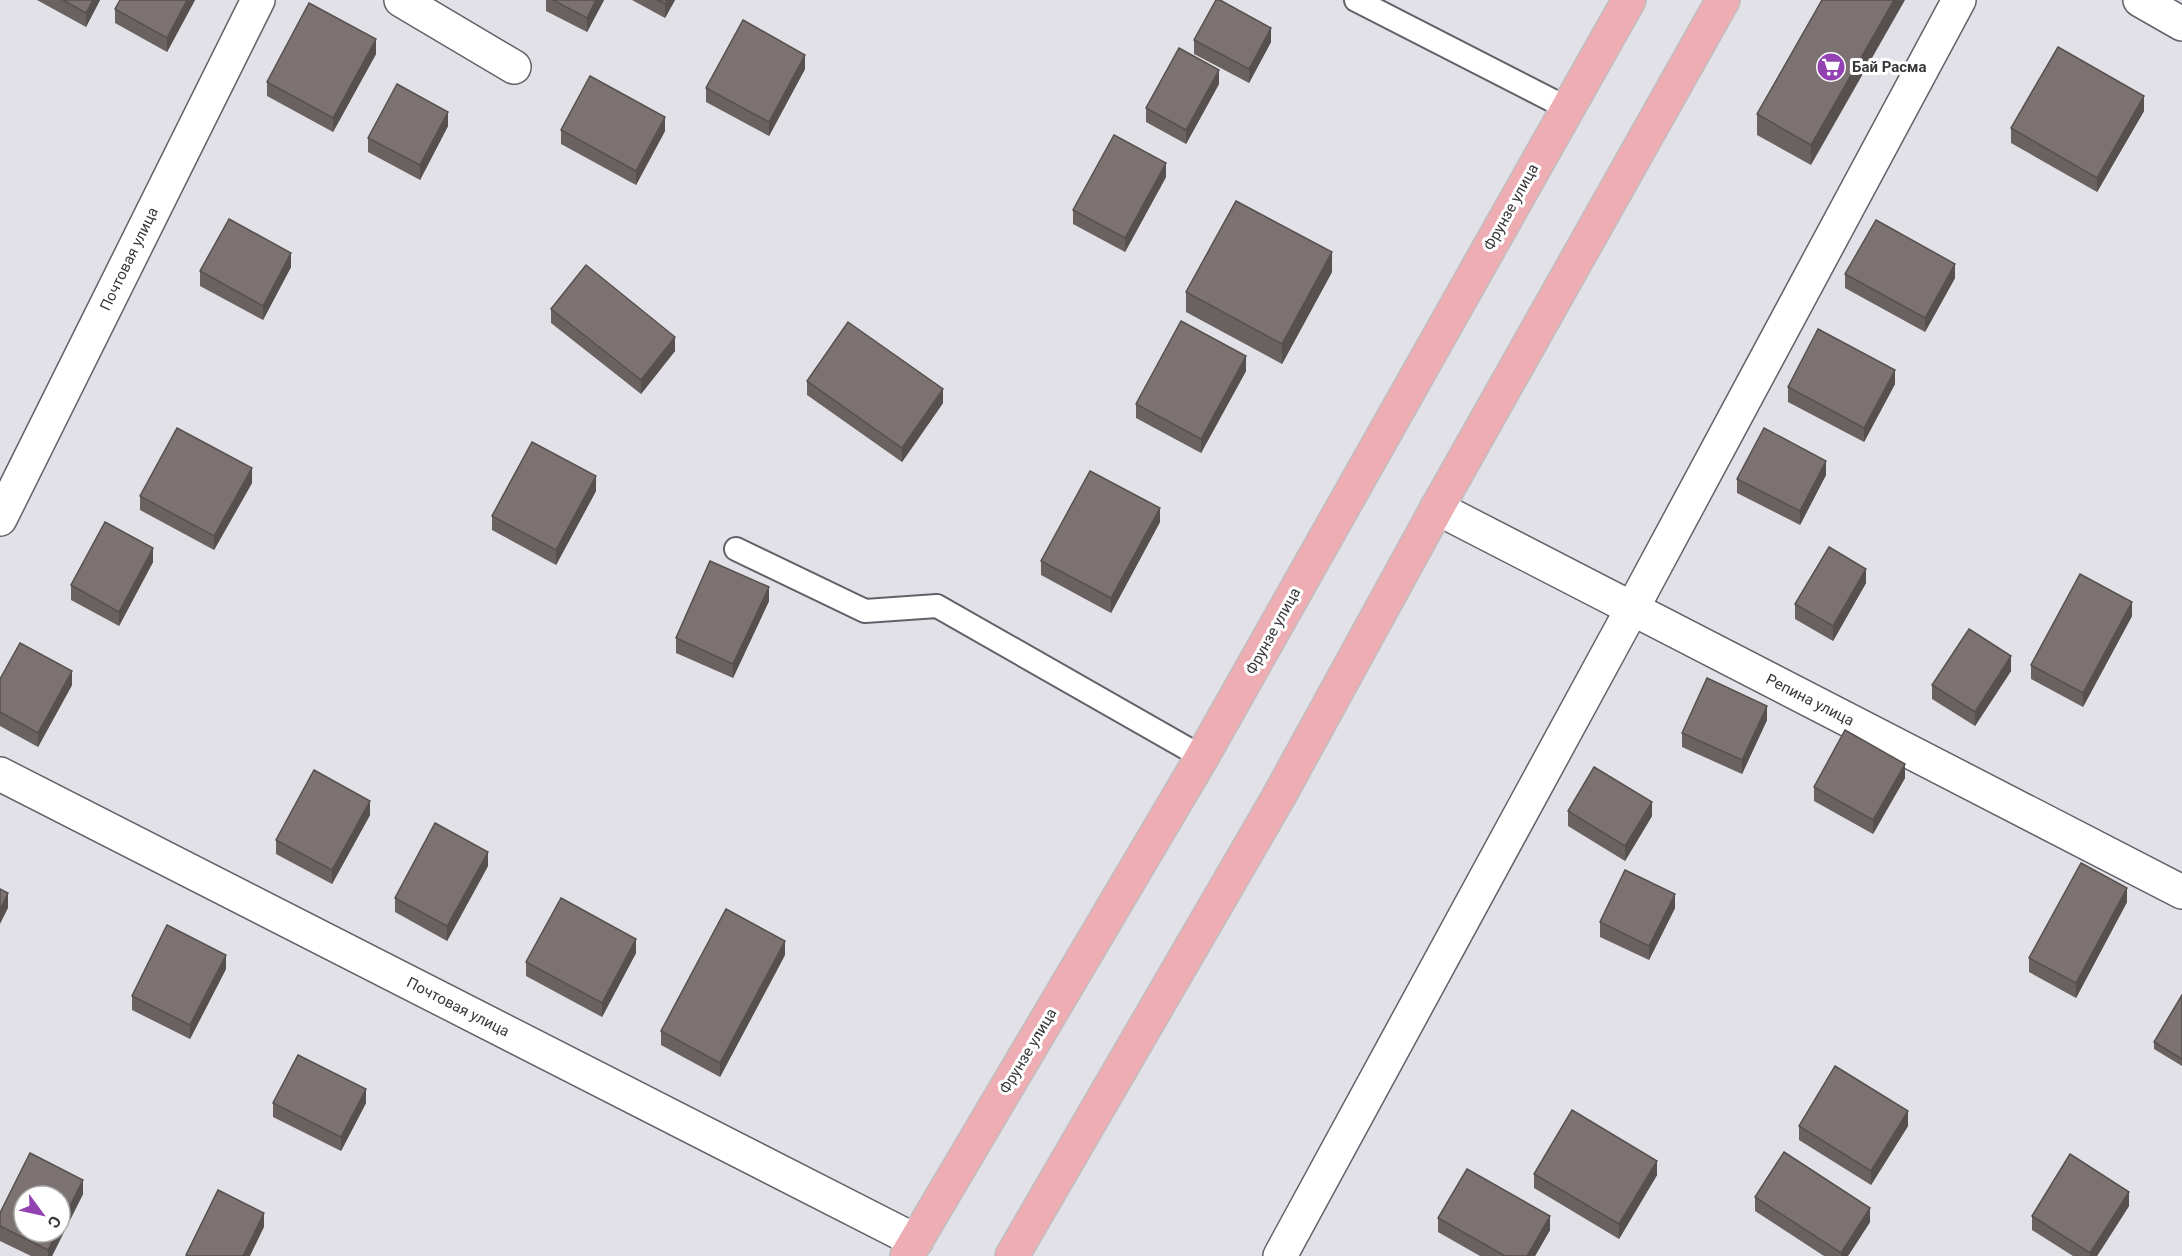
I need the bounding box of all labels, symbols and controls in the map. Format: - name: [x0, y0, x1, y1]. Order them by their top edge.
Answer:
- supermarket icon: Бай Расма: [1815, 51, 1847, 83]
- place label: Бай Расма: [1852, 58, 1927, 76]
- street label: Фрунзе улица: [1480, 161, 1542, 253]
- street label: Почтовая улица: [96, 204, 162, 314]
- street label: Фрунзе улица: [1242, 585, 1304, 677]
- street label: Репина улица: [1763, 670, 1857, 730]
- street label: Почтовая улица: [404, 973, 512, 1041]
- street label: Фрунзе улица: [996, 1005, 1060, 1097]
- north arrow: [12, 1184, 72, 1244]
- text: С: [43, 1212, 65, 1231]

